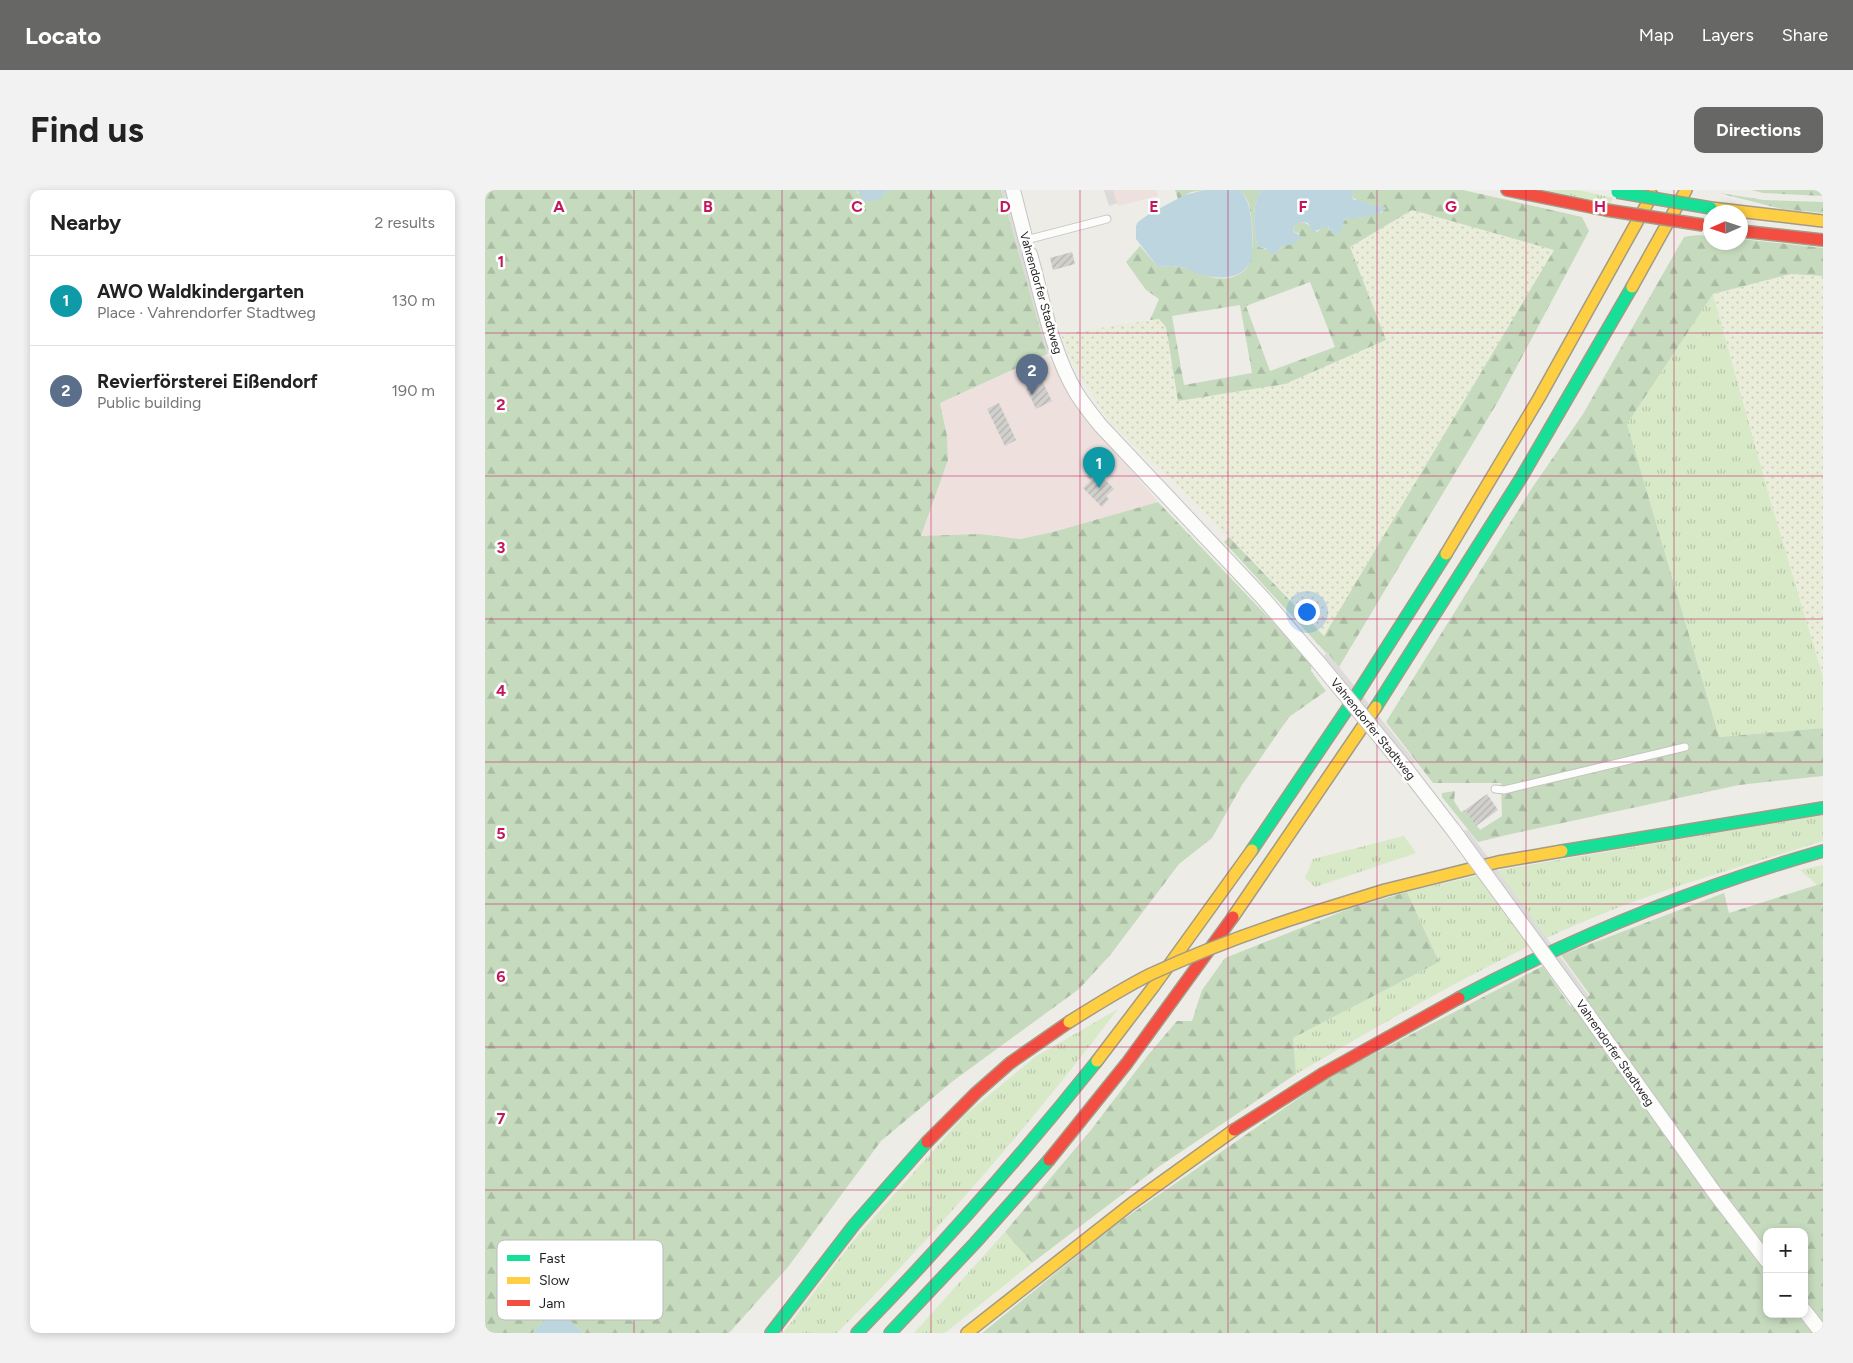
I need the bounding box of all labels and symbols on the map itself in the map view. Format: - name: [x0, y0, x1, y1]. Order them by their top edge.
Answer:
- text: A: [553, 197, 565, 216]
- text: B: [703, 197, 713, 216]
- text: C: [851, 197, 863, 216]
- text: D: [999, 197, 1011, 216]
- text: E: [1149, 197, 1159, 216]
- text: F: [1299, 197, 1308, 216]
- text: G: [1445, 197, 1457, 216]
- text: H: [1594, 197, 1606, 216]
- north arrow: [1703, 205, 1748, 250]
- street label: Vahrendorfer Stadtweg: [1017, 230, 1065, 356]
- text: 1: [498, 252, 504, 271]
- pin: 2: [1016, 354, 1048, 395]
- text: 2: [496, 395, 506, 414]
- pin: 1: [1083, 447, 1115, 488]
- text: 3: [497, 538, 506, 557]
- your location: [1294, 599, 1320, 625]
- street label: Vahrendorfer Stadtweg: [1328, 675, 1418, 783]
- text: 4: [496, 681, 506, 700]
- text: 5: [496, 824, 506, 843]
- text: 6: [496, 967, 506, 986]
- street label: Vahrendorfer Stadtweg: [1573, 997, 1657, 1109]
- text: 7: [497, 1109, 506, 1128]
- legend: [497, 1240, 663, 1320]
- text: Fast: [539, 1250, 565, 1267]
- text: Slow: [539, 1272, 570, 1289]
- text: Jam: [539, 1295, 565, 1312]

